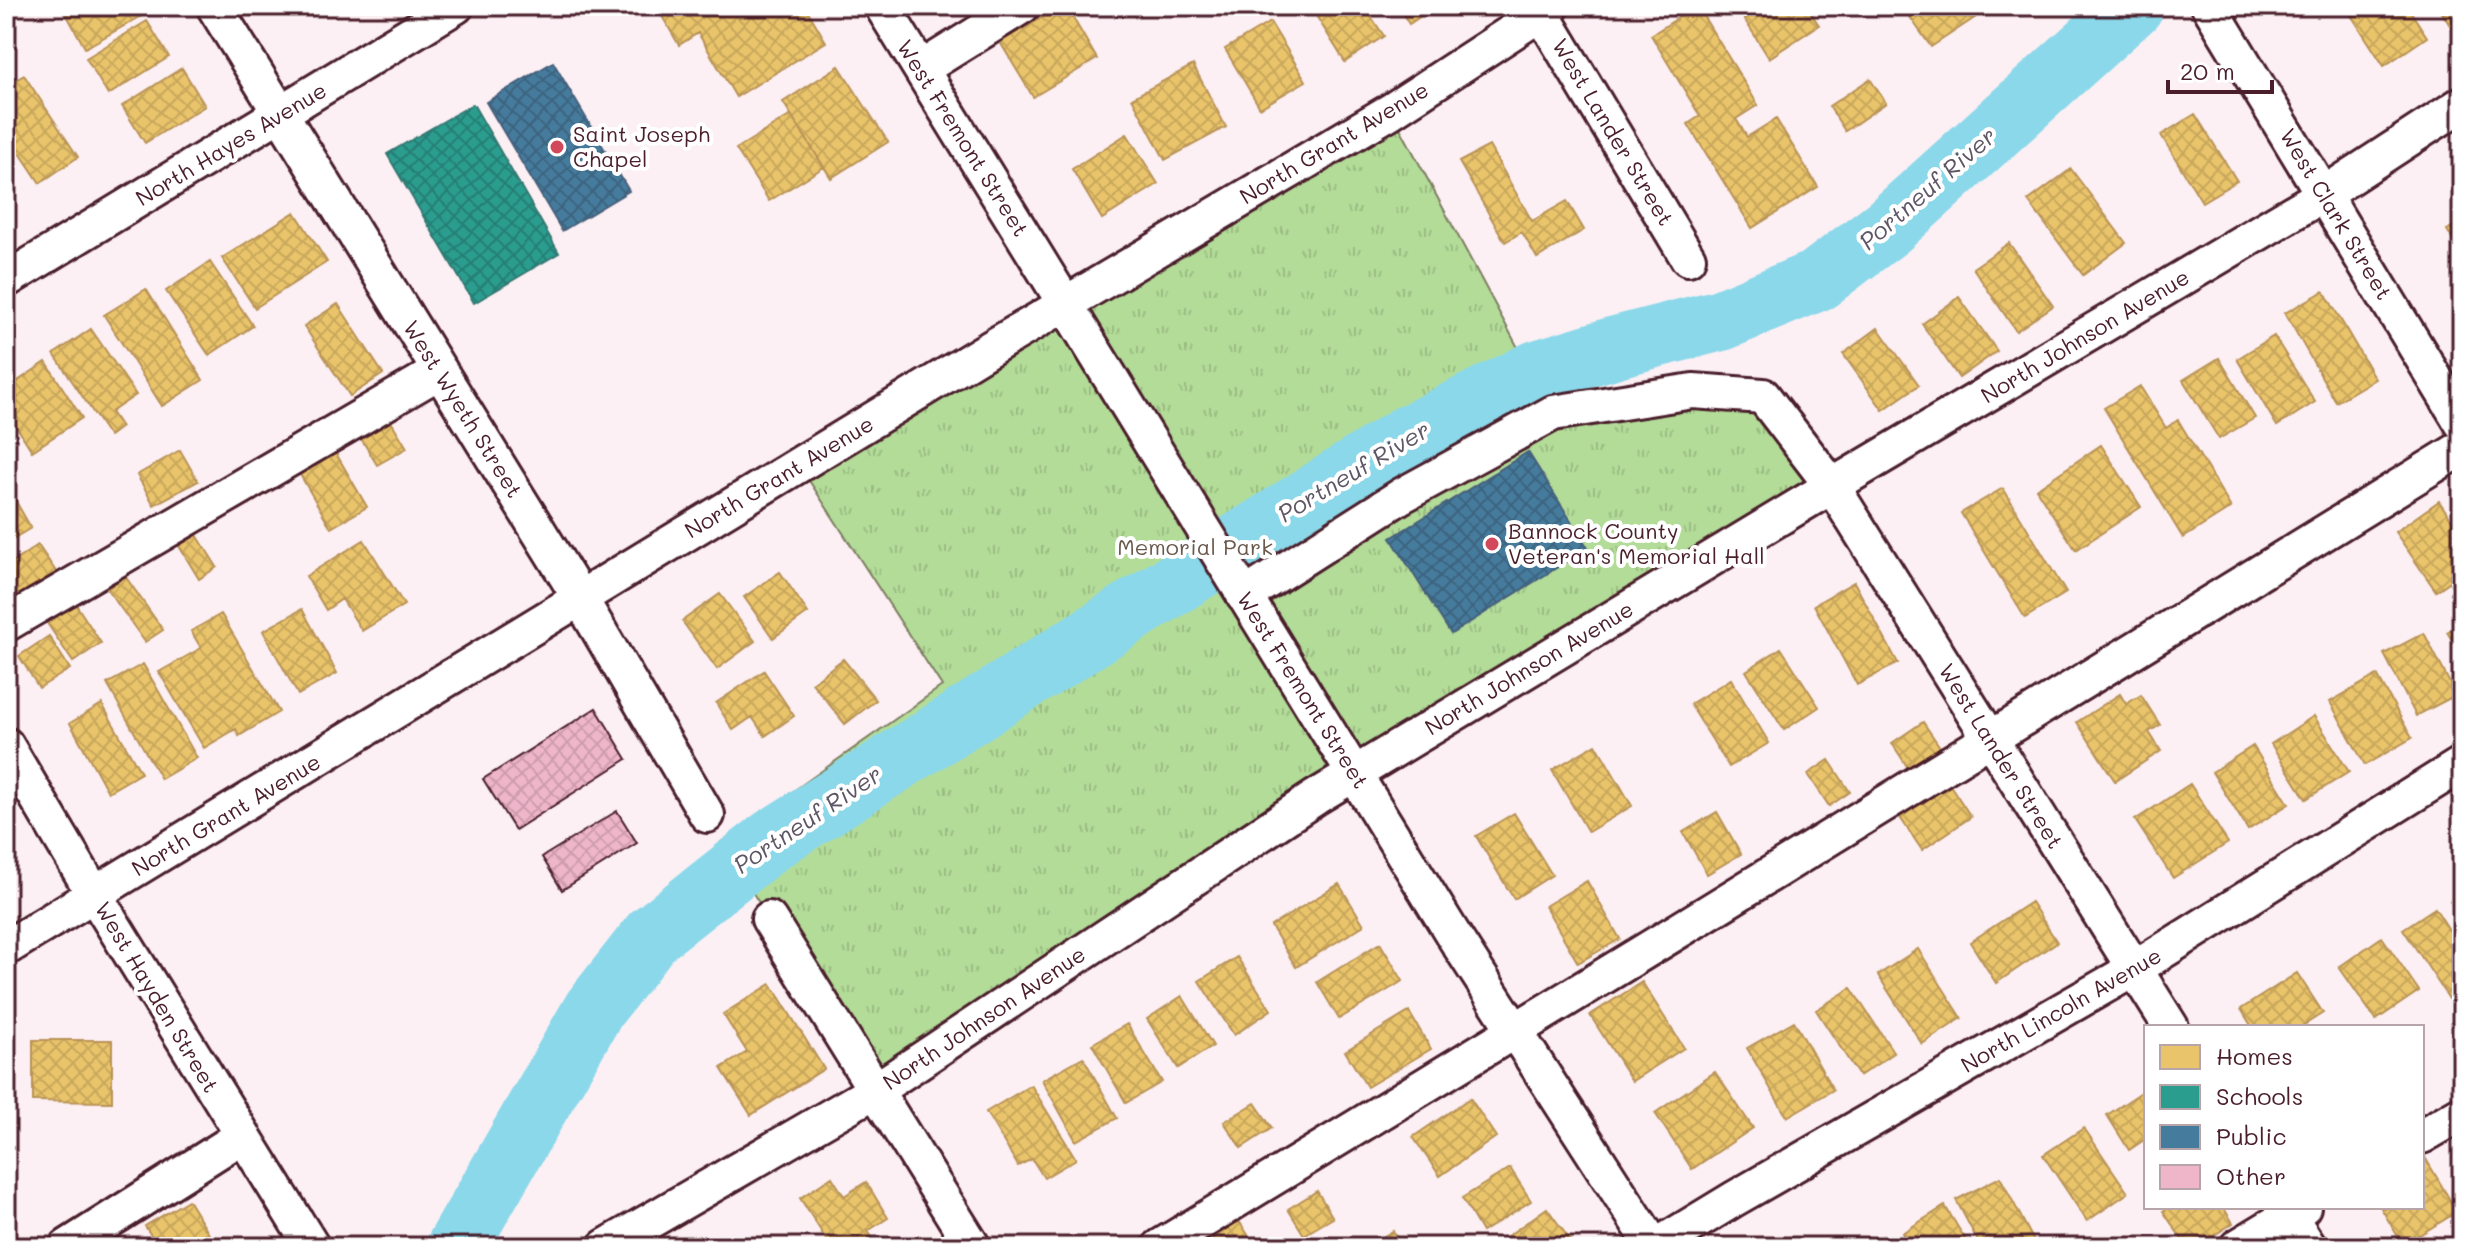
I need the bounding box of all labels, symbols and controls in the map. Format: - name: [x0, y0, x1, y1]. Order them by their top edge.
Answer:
- street label: West Lander Street: [1546, 33, 1681, 231]
- street label: West Fremont Street: [891, 34, 1036, 242]
- scale bar: [2168, 44, 2272, 94]
- text: 20 m: [2180, 55, 2235, 86]
- street label: North Hayes Avenue: [130, 75, 332, 212]
- street label: North Grant Avenue: [1234, 75, 1434, 211]
- place label: Saint Joseph Chapel: [573, 119, 710, 173]
- water label: Portneuf River: [1852, 120, 2002, 256]
- street label: West Clark Street: [2274, 123, 2399, 305]
- marker: Saint Joseph Chapel: [548, 138, 566, 156]
- street label: North Johnson Avenue: [1975, 262, 2194, 409]
- street label: West Wyeth Street: [397, 315, 530, 503]
- street label: North Grant Avenue: [679, 409, 879, 545]
- water label: Portneuf River: [1271, 413, 1435, 528]
- place label: Bannock County Veteran's Memorial Hall: [1508, 516, 1765, 570]
- park label: Memorial Park: [1117, 532, 1273, 561]
- marker: Bannock County Veteran's Memorial Hall: [1483, 535, 1501, 553]
- street label: West Fremont Street: [1231, 586, 1376, 794]
- street label: North Johnson Avenue: [1419, 594, 1638, 741]
- street label: West Lander Street: [1933, 658, 2070, 854]
- street label: North Grant Avenue: [126, 747, 326, 883]
- water label: Portneuf River: [727, 758, 887, 880]
- street label: West Hayden Street: [89, 896, 226, 1098]
- street label: North Johnson Avenue: [877, 939, 1091, 1096]
- street label: North Lincoln Avenue: [1955, 940, 2166, 1079]
- legend: [2144, 1025, 2424, 1209]
- text: Homes: [2216, 1040, 2293, 1071]
- text: Schools: [2216, 1080, 2303, 1111]
- text: Public: [2216, 1120, 2287, 1151]
- text: Other: [2216, 1160, 2286, 1191]

